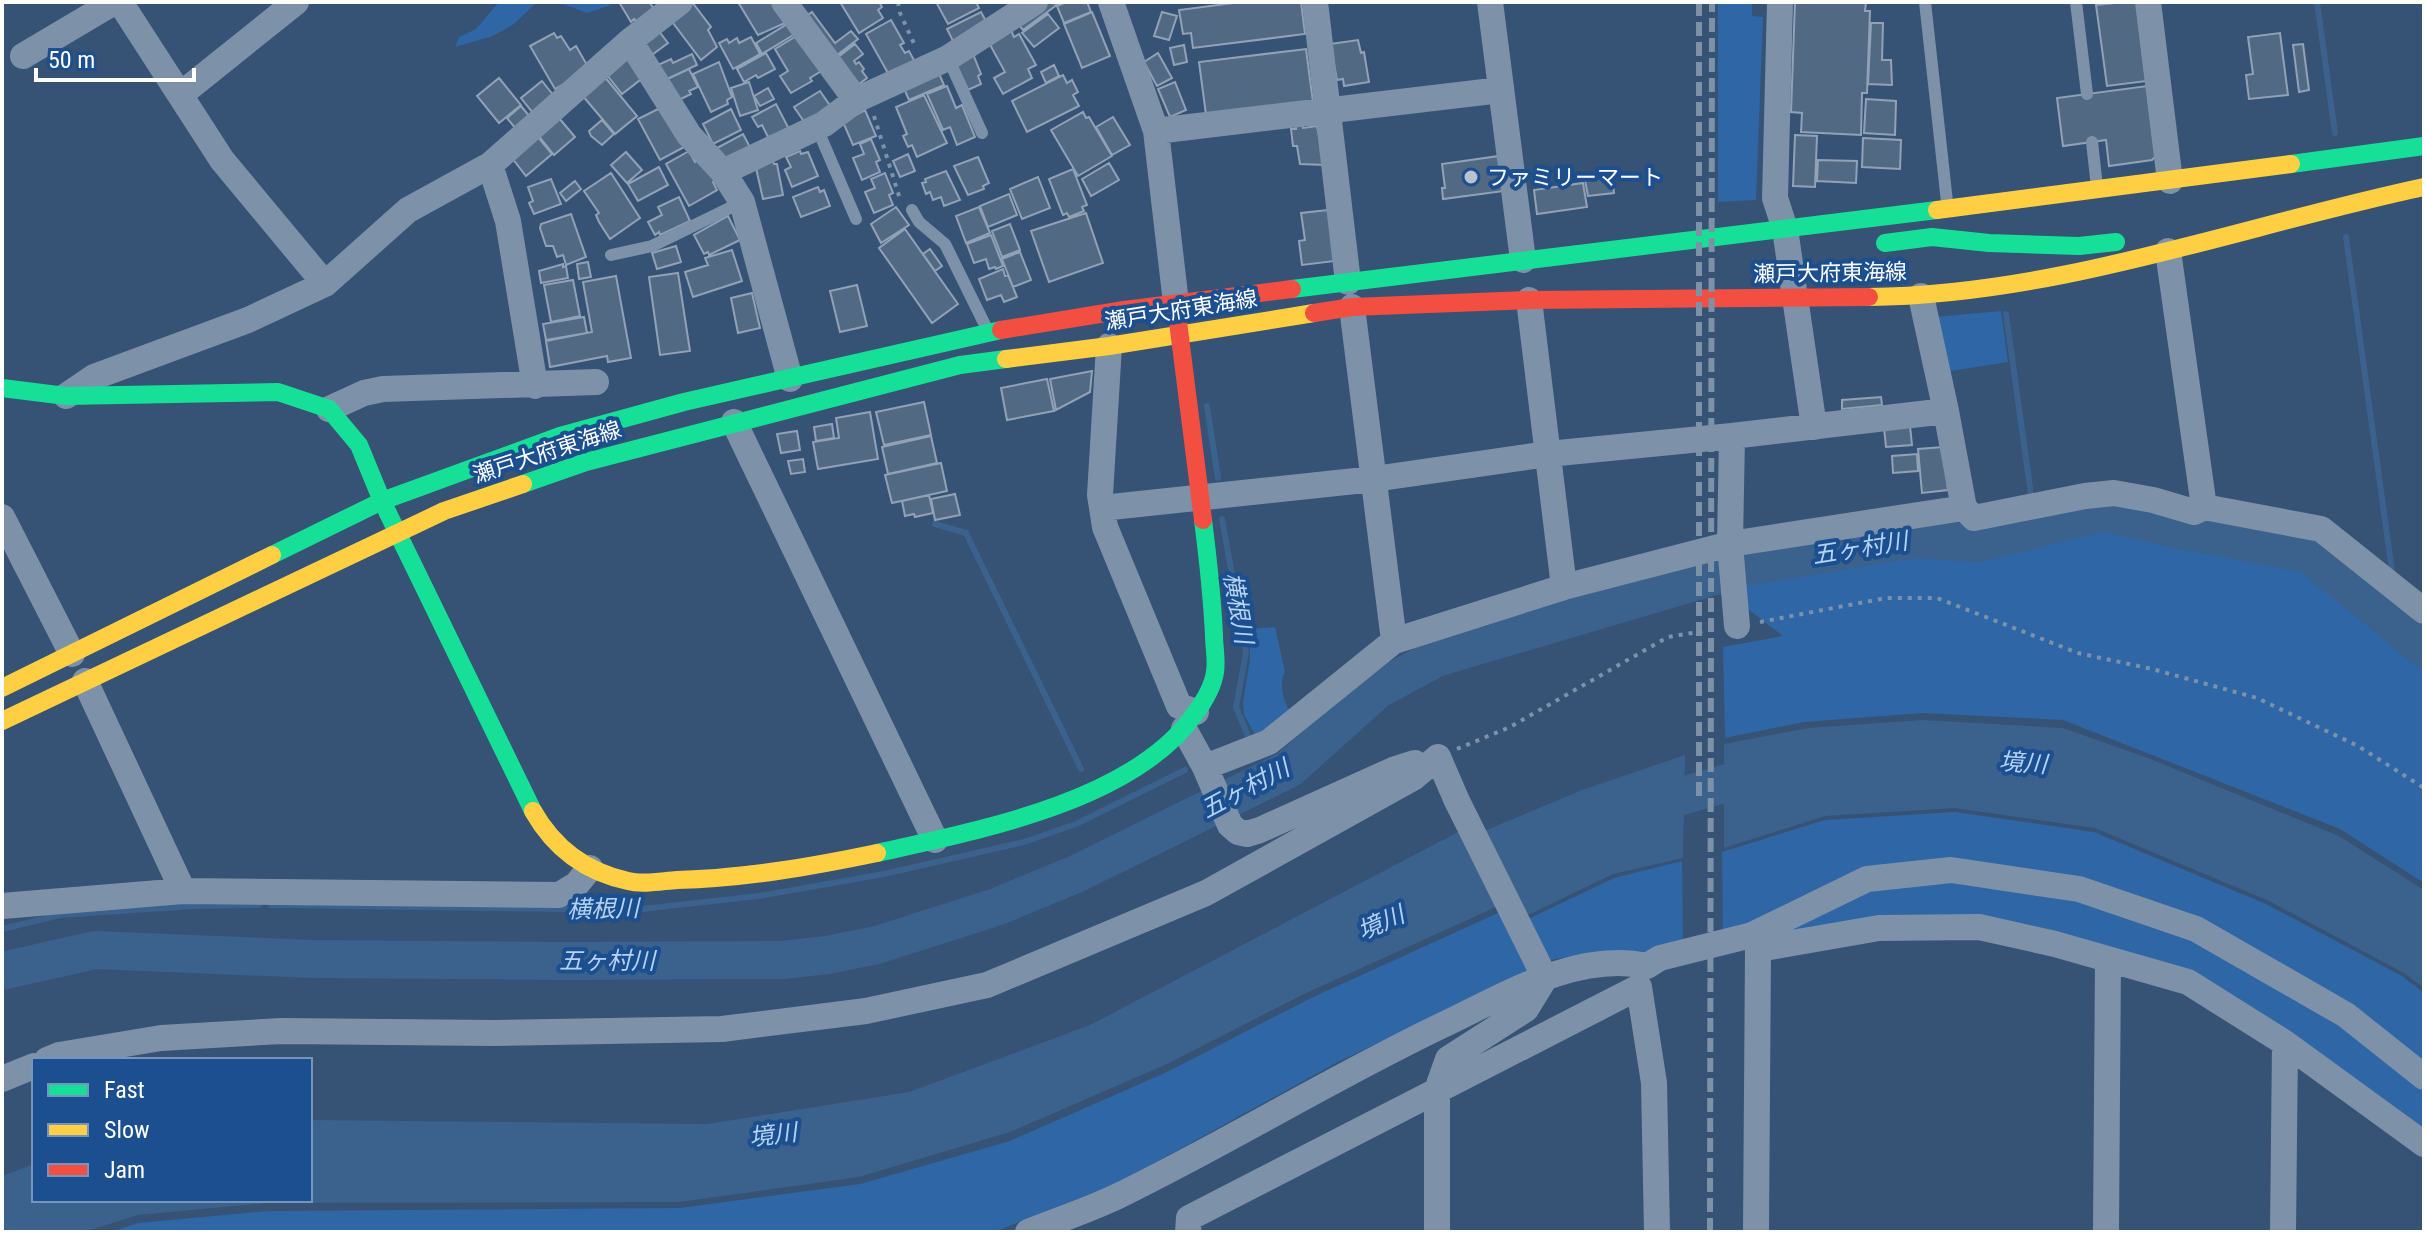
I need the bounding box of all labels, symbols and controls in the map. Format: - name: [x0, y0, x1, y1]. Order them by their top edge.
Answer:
- scale bar: [36, 32, 194, 82]
- text: 50 m: [48, 46, 95, 74]
- place label: ファミリーマート: [1487, 165, 1663, 190]
- marker: ファミリーマート: [1462, 168, 1480, 186]
- street label: 瀬戸大府東海線: [1753, 259, 1907, 287]
- street label: 瀬戸大府東海線: [1103, 286, 1259, 334]
- street label: 瀬戸大府東海線: [470, 416, 624, 488]
- water label: 五ヶ村川: [1810, 526, 1913, 569]
- water label: 横根川: [1218, 570, 1259, 649]
- water label: 境川: [1998, 747, 2051, 779]
- water label: 五ヶ村川: [1196, 753, 1297, 824]
- water label: 横根川: [567, 894, 642, 924]
- water label: 境川: [1353, 899, 1411, 946]
- water label: 五ヶ村川: [559, 947, 658, 975]
- legend: [32, 1058, 312, 1202]
- text: Fast: [104, 1076, 145, 1104]
- text: Slow: [104, 1116, 150, 1144]
- water label: 境川: [747, 1118, 802, 1152]
- text: Jam: [104, 1156, 145, 1184]

